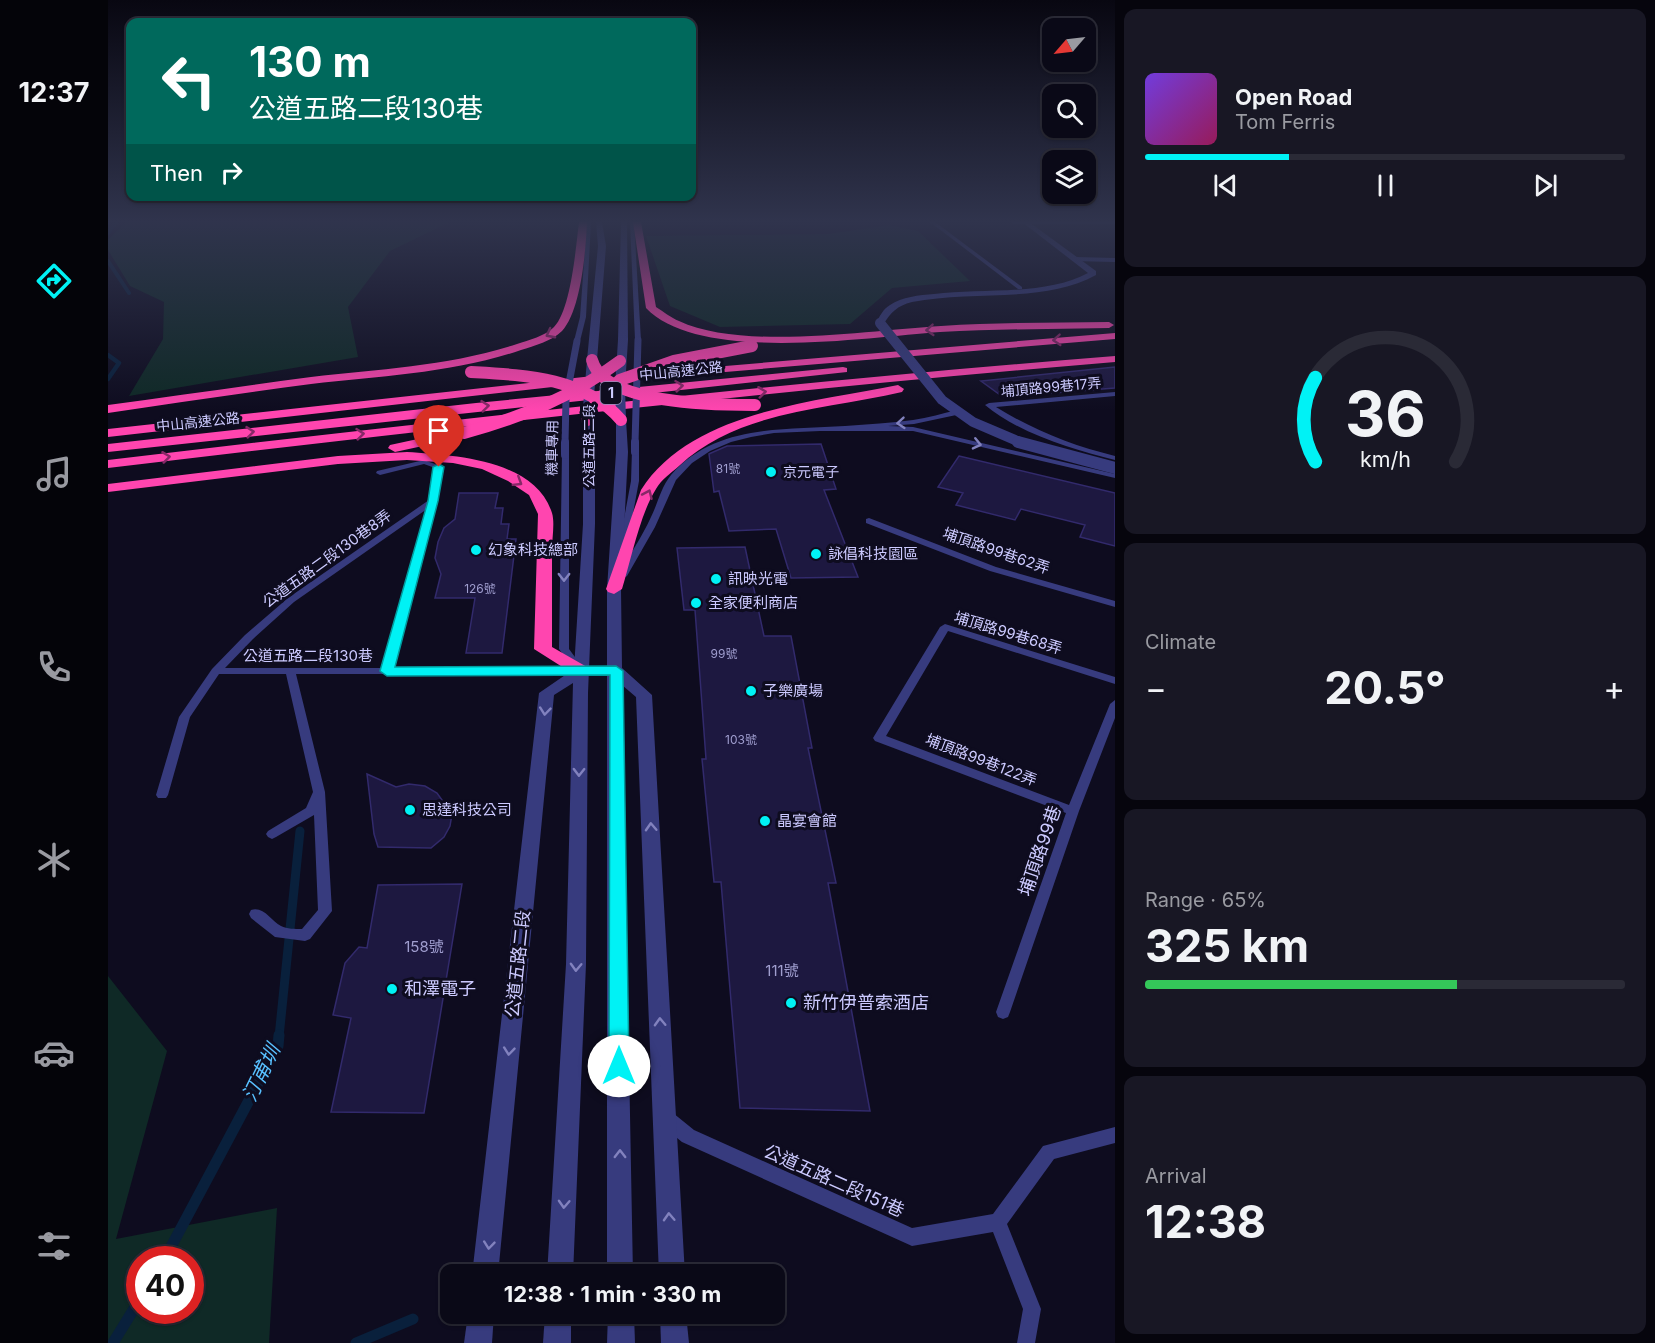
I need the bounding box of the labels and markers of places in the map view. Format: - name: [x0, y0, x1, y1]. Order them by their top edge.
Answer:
- pin: [413, 405, 464, 467]
- place label: 京元電子: [783, 463, 839, 480]
- marker: 京元電子: [764, 465, 778, 479]
- place label: 幻象科技總部: [488, 540, 578, 559]
- marker: 幻象科技總部: [469, 543, 483, 557]
- place label: 詠倡科技園區: [828, 544, 918, 563]
- marker: 詠倡科技園區: [809, 547, 823, 561]
- place label: 訊映光電: [728, 569, 788, 588]
- marker: 訊映光電: [709, 572, 723, 586]
- place label: 全家便利商店: [708, 593, 798, 612]
- marker: 全家便利商店: [689, 596, 703, 610]
- place label: 子樂廣場: [763, 681, 823, 700]
- marker: 子樂廣場: [744, 684, 758, 698]
- place label: 思達科技公司: [422, 800, 512, 819]
- marker: 思達科技公司: [403, 803, 417, 817]
- place label: 晶宴會館: [777, 811, 837, 830]
- marker: 晶宴會館: [758, 814, 772, 828]
- place label: 和澤電子: [404, 978, 476, 999]
- marker: 和澤電子: [385, 982, 399, 996]
- place label: 新竹伊普索酒店: [803, 992, 929, 1013]
- marker: 新竹伊普索酒店: [784, 996, 798, 1010]

